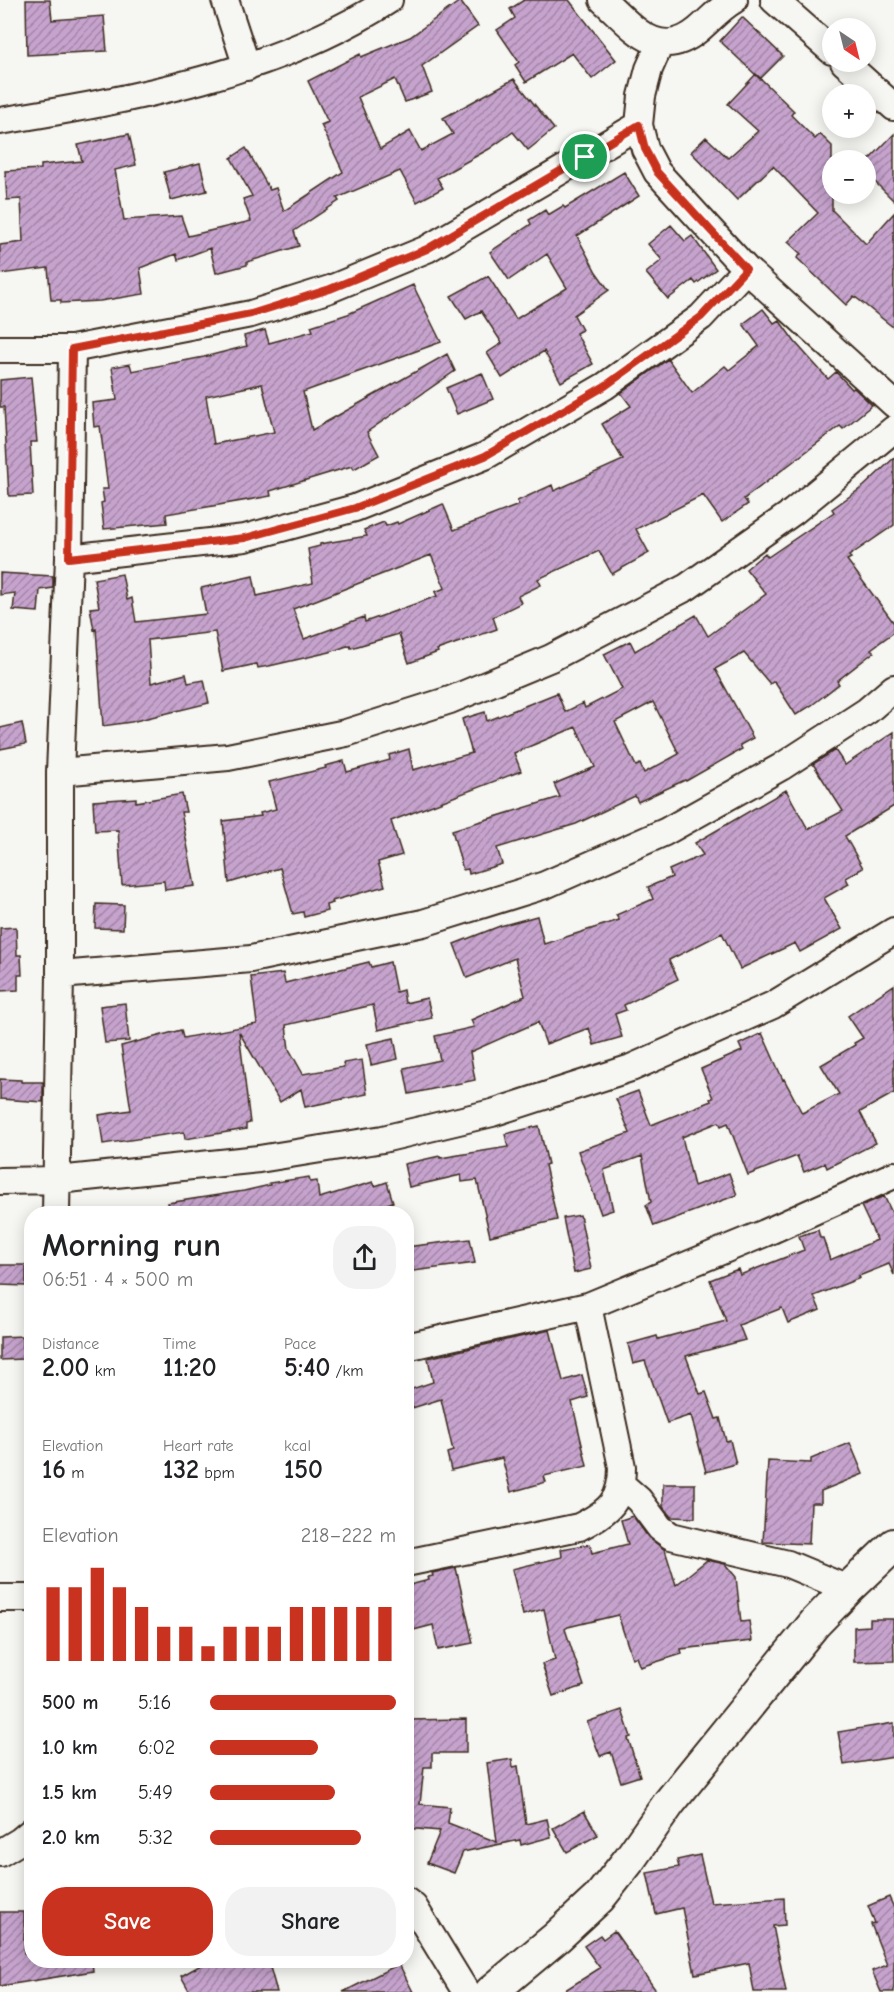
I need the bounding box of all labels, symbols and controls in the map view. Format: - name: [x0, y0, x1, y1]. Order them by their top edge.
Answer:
- north arrow: [822, 18, 876, 72]
- map controls: [822, 18, 876, 204]
- button: +: [822, 84, 876, 138]
- pin: [559, 131, 610, 182]
- icon: arrive: [568, 140, 601, 173]
- button: −: [822, 150, 876, 204]
- text: Morning run: [42, 1226, 221, 1264]
- button: share: [333, 1226, 396, 1289]
- text: 06:51 · 4 × 500 m: [42, 1268, 193, 1291]
- text: Distance: [42, 1335, 99, 1353]
- text: Time: [163, 1335, 196, 1353]
- text: Pace: [284, 1335, 316, 1353]
- text: 2.00: [42, 1353, 89, 1383]
- text: 11:20: [163, 1353, 217, 1383]
- text: 5:40: [284, 1353, 330, 1383]
- text: km: [89, 1362, 116, 1380]
- text: /km: [330, 1362, 364, 1380]
- text: Elevation: [42, 1437, 103, 1455]
- text: Heart rate: [163, 1437, 234, 1455]
- text: kcal: [284, 1437, 311, 1455]
- text: 16: [42, 1455, 66, 1485]
- text: 132: [163, 1455, 199, 1485]
- text: 150: [284, 1455, 323, 1485]
- text: m: [66, 1464, 84, 1482]
- text: bpm: [199, 1464, 235, 1482]
- text: Elevation: [42, 1524, 119, 1547]
- text: 218–222 m: [301, 1524, 396, 1547]
- text: 500 m: [42, 1691, 99, 1714]
- text: 5:16: [138, 1691, 171, 1714]
- text: 1.0 km: [42, 1736, 98, 1759]
- text: 6:02: [138, 1736, 175, 1759]
- text: 1.5 km: [42, 1781, 97, 1804]
- text: 5:49: [138, 1781, 173, 1804]
- text: 2.0 km: [42, 1826, 100, 1849]
- text: 5:32: [138, 1826, 173, 1849]
- button: Save: [42, 1887, 213, 1956]
- button: Share: [225, 1887, 396, 1956]

